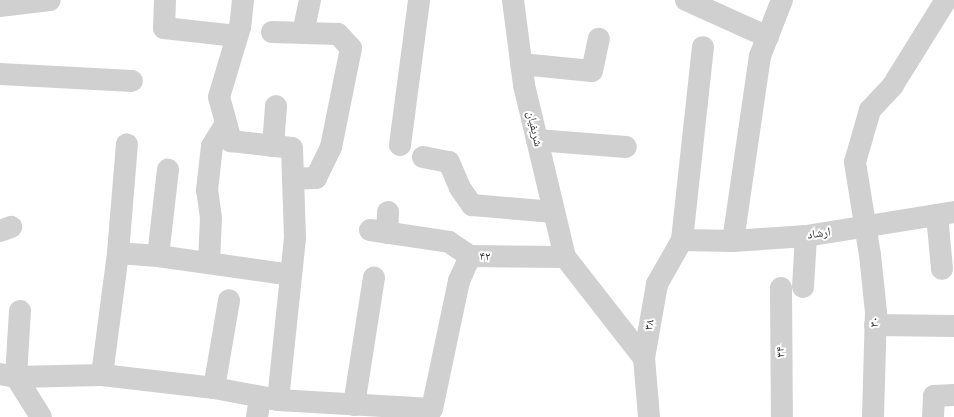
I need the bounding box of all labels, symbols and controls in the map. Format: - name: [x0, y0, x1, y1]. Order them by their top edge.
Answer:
- street label: شریفیان: [523, 110, 545, 148]
- street label: ارشاد: [806, 225, 832, 243]
- street label: ۴۲: [480, 250, 490, 264]
- street label: ۳۰: [867, 316, 883, 328]
- street label: ۳۸: [642, 318, 658, 332]
- street label: ۳۴: [774, 347, 788, 357]

